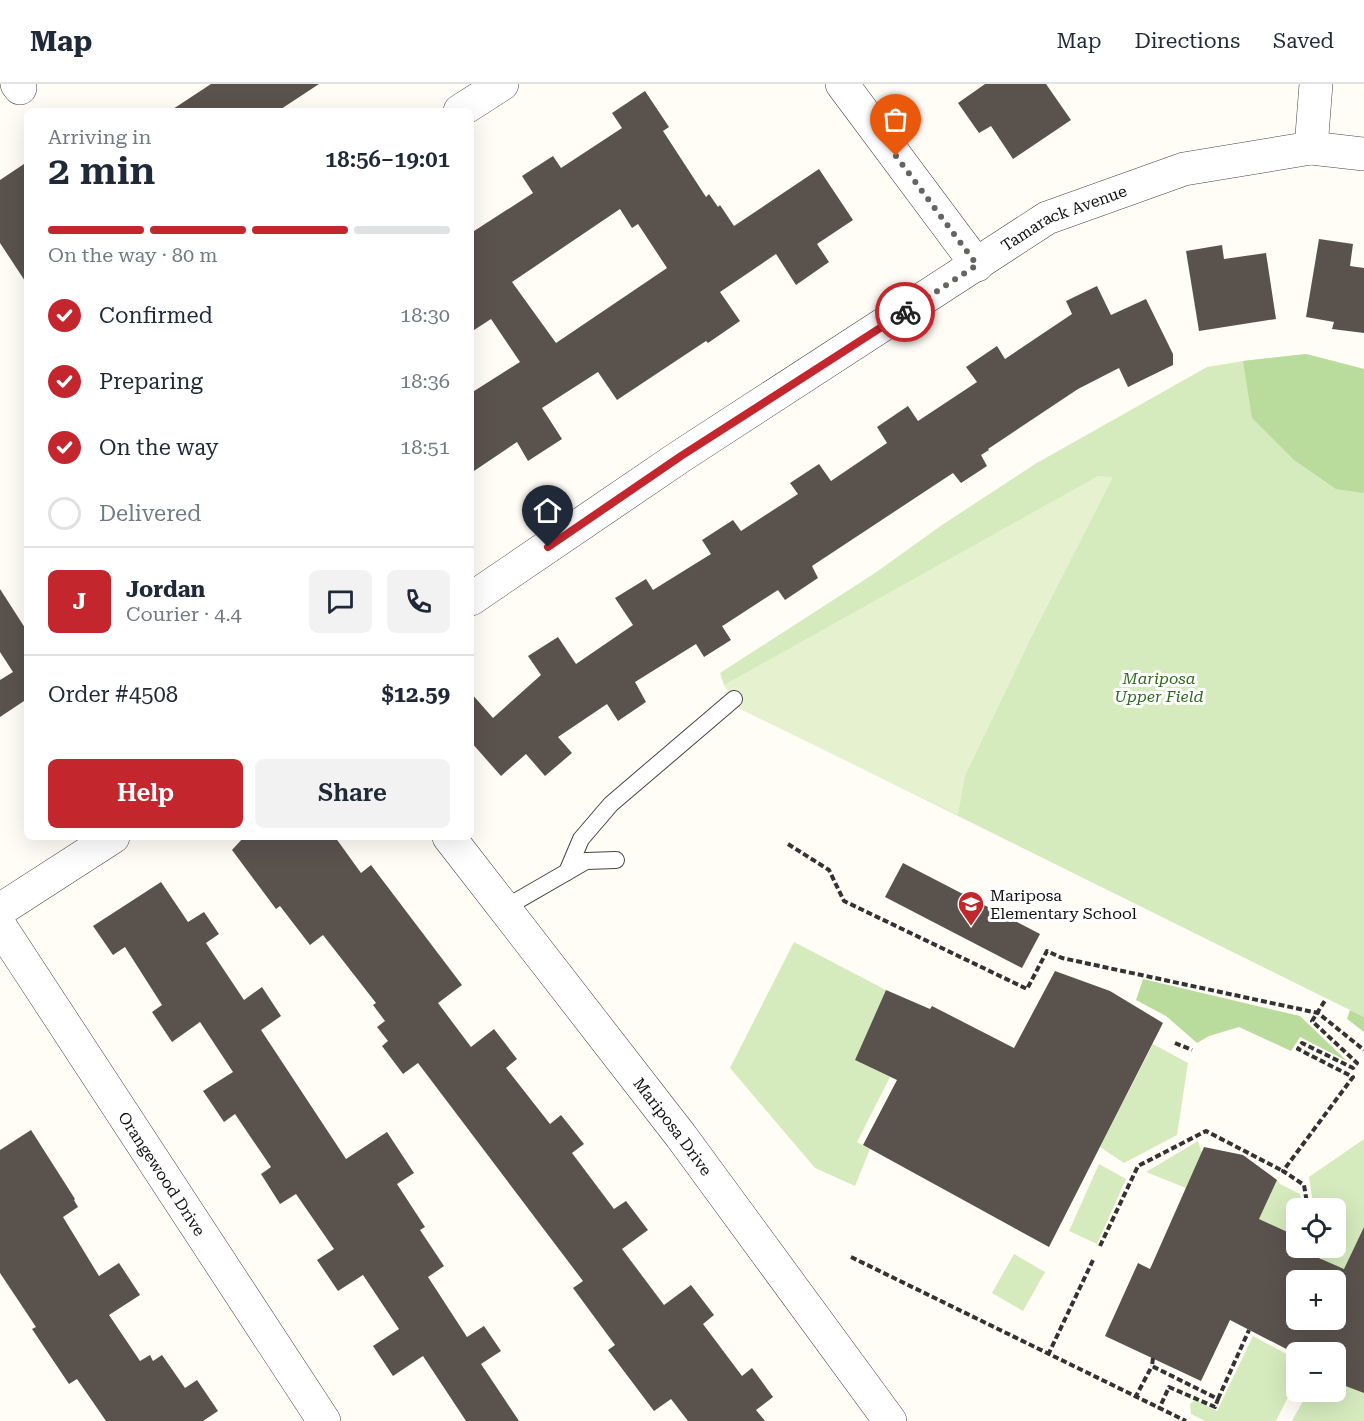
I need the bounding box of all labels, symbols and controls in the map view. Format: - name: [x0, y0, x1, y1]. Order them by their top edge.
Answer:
- text: Map: [30, 25, 92, 58]
- text: Map: [1057, 29, 1101, 53]
- text: Directions: [1134, 29, 1240, 53]
- text: Saved: [1273, 29, 1334, 53]
- pin: [870, 94, 921, 156]
- icon: bag: [879, 103, 912, 136]
- text: Arriving in: [48, 125, 151, 149]
- text: 18:56–19:01: [325, 147, 450, 172]
- text: 2 min: [48, 148, 155, 194]
- street label: Tamarack Avenue: [997, 181, 1129, 255]
- text: On the way · 80 m: [48, 243, 218, 267]
- courier: [875, 282, 935, 342]
- icon: bike: [889, 296, 922, 329]
- icon: check: [48, 299, 81, 332]
- text: Confirmed: [99, 303, 213, 328]
- text: 18:30: [400, 303, 450, 327]
- icon: check: [48, 365, 81, 398]
- text: Preparing: [99, 369, 203, 394]
- text: 18:36: [400, 369, 450, 393]
- icon: check: [48, 431, 81, 464]
- text: On the way: [99, 435, 219, 460]
- text: 18:51: [400, 435, 450, 459]
- pin: [522, 485, 573, 547]
- icon: home: [531, 494, 564, 527]
- text: Delivered: [99, 501, 201, 526]
- button: chat: [309, 570, 372, 633]
- button: phone: [387, 570, 450, 633]
- text: Jordan: [126, 577, 205, 602]
- text: J: [73, 589, 86, 614]
- text: Courier · 4.4: [126, 602, 242, 626]
- park label: Mariposa Upper Field: [1115, 669, 1203, 706]
- text: Order #4508: [48, 682, 178, 707]
- text: $12.59: [381, 682, 450, 707]
- button: Help: [48, 759, 243, 828]
- button: Share: [255, 759, 450, 828]
- place label: Mariposa Elementary School: [990, 886, 1137, 923]
- school or university icon: Mariposa Elementary School: [956, 889, 986, 927]
- street label: Mariposa Drive: [630, 1074, 716, 1179]
- street label: Orangewood Drive: [115, 1108, 210, 1239]
- map controls: [1286, 1198, 1346, 1402]
- button: locate: [1286, 1198, 1346, 1258]
- button: +: [1286, 1270, 1346, 1330]
- button: −: [1286, 1342, 1346, 1402]

